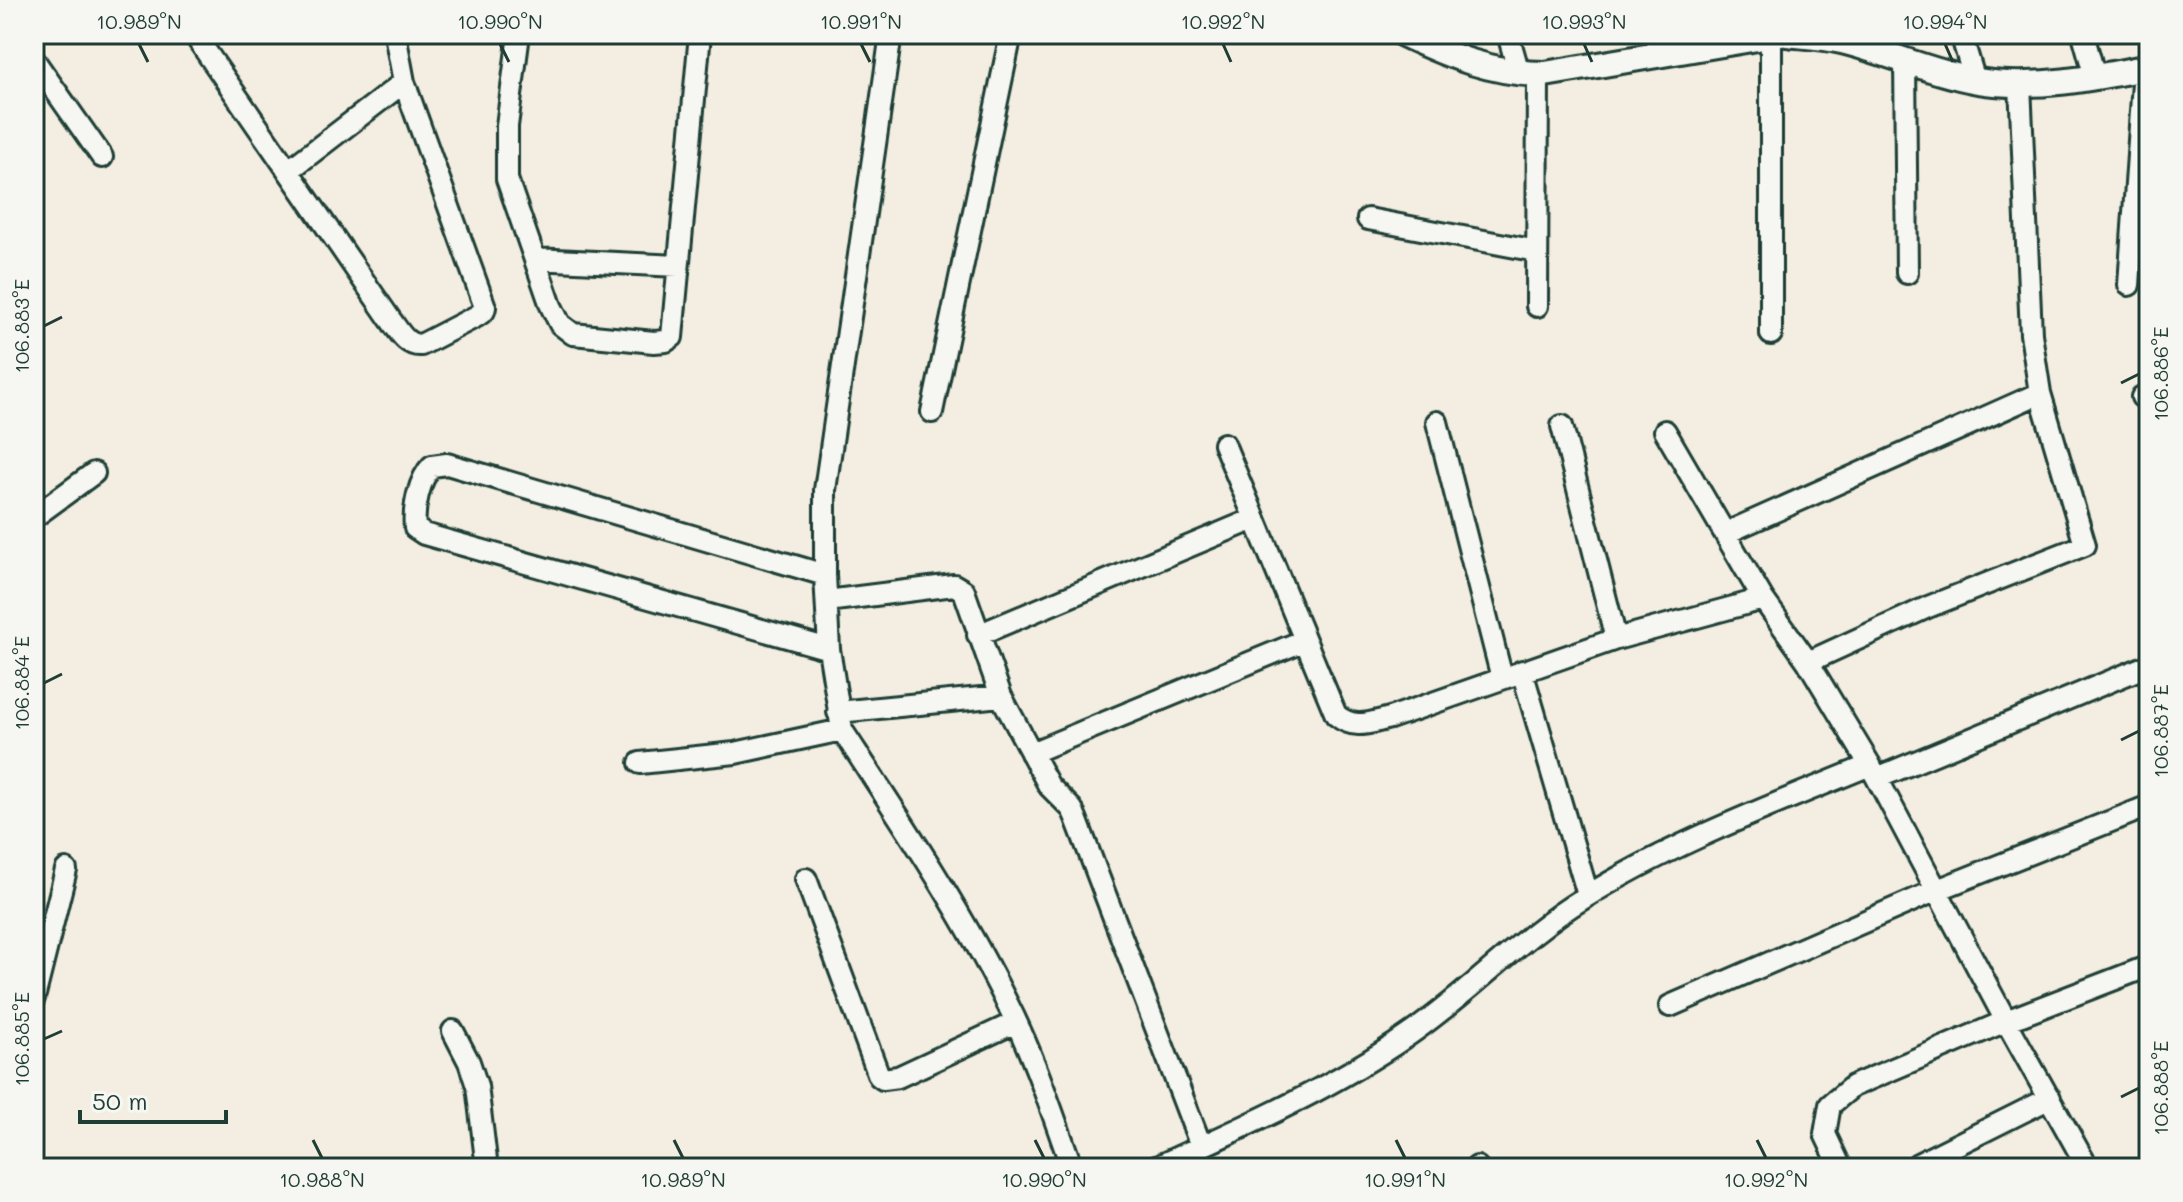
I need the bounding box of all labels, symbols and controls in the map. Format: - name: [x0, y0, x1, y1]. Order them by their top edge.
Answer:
- text: 10.989°N: [96, 8, 182, 34]
- text: 10.990°N: [457, 8, 543, 34]
- text: 10.991°N: [820, 8, 902, 34]
- text: 10.992°N: [1181, 8, 1265, 34]
- text: 10.993°N: [1541, 8, 1627, 34]
- text: 10.994°N: [1902, 8, 1988, 34]
- text: 106.883°E: [8, 279, 34, 373]
- text: 106.886°E: [2147, 327, 2173, 421]
- text: 106.884°E: [8, 636, 34, 730]
- text: 106.887°E: [2147, 684, 2173, 778]
- text: 106.885°E: [8, 992, 34, 1086]
- text: 106.888°E: [2147, 1041, 2173, 1135]
- scale bar: [80, 1074, 226, 1124]
- text: 50 m: [92, 1085, 148, 1116]
- text: 10.988°N: [279, 1166, 365, 1192]
- text: 10.989°N: [640, 1166, 726, 1192]
- text: 10.990°N: [1001, 1166, 1087, 1192]
- text: 10.991°N: [1364, 1166, 1446, 1192]
- text: 10.992°N: [1724, 1166, 1808, 1192]

